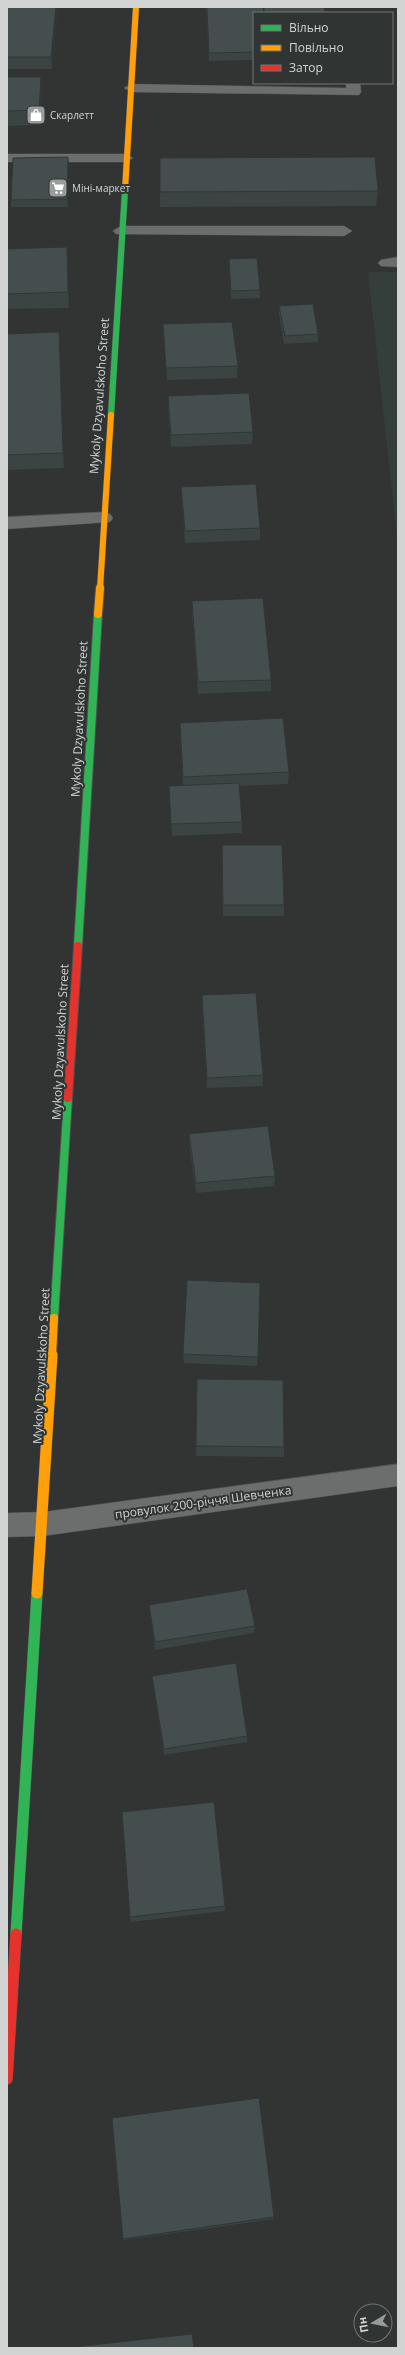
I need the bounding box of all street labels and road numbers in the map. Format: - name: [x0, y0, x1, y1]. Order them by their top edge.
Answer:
- street label: Mykoly Dzyavulskoho Street: [85, 317, 113, 475]
- street label: Mykoly Dzyavulskoho Street: [66, 640, 92, 798]
- street label: Mykoly Dzyavulskoho Street: [47, 963, 73, 1121]
- street label: Mykoly Dzyavulskoho Street: [28, 1287, 54, 1445]
- street label: провулок 200-річчя Шевченка: [114, 1481, 292, 1523]

